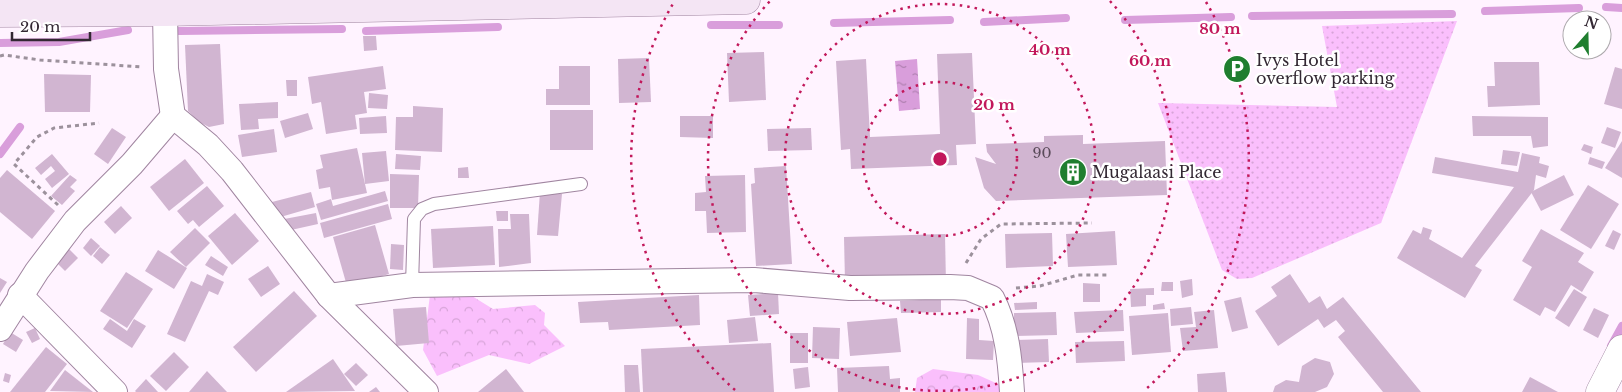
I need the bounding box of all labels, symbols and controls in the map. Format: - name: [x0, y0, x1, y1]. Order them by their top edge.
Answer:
- scale bar: [12, 10, 90, 42]
- north arrow: [1562, 10, 1612, 60]
- text: N: [1582, 12, 1601, 33]
- text: 20 m: [20, 17, 60, 36]
- text: 80 m: [1199, 19, 1241, 38]
- text: 40 m: [1029, 40, 1071, 59]
- place label: Ivys Hotel overflow parking: [1256, 50, 1395, 88]
- text: 60 m: [1129, 51, 1171, 70]
- parking icon: Ivys Hotel overflow parking: [1222, 54, 1252, 84]
- text: 20 m: [973, 95, 1015, 114]
- house number: 90: [1033, 144, 1052, 162]
- centre of rings: [931, 150, 949, 168]
- building icon: Mugalaasi Place: [1058, 157, 1088, 187]
- place label: Mugalaasi Place: [1092, 162, 1221, 182]

